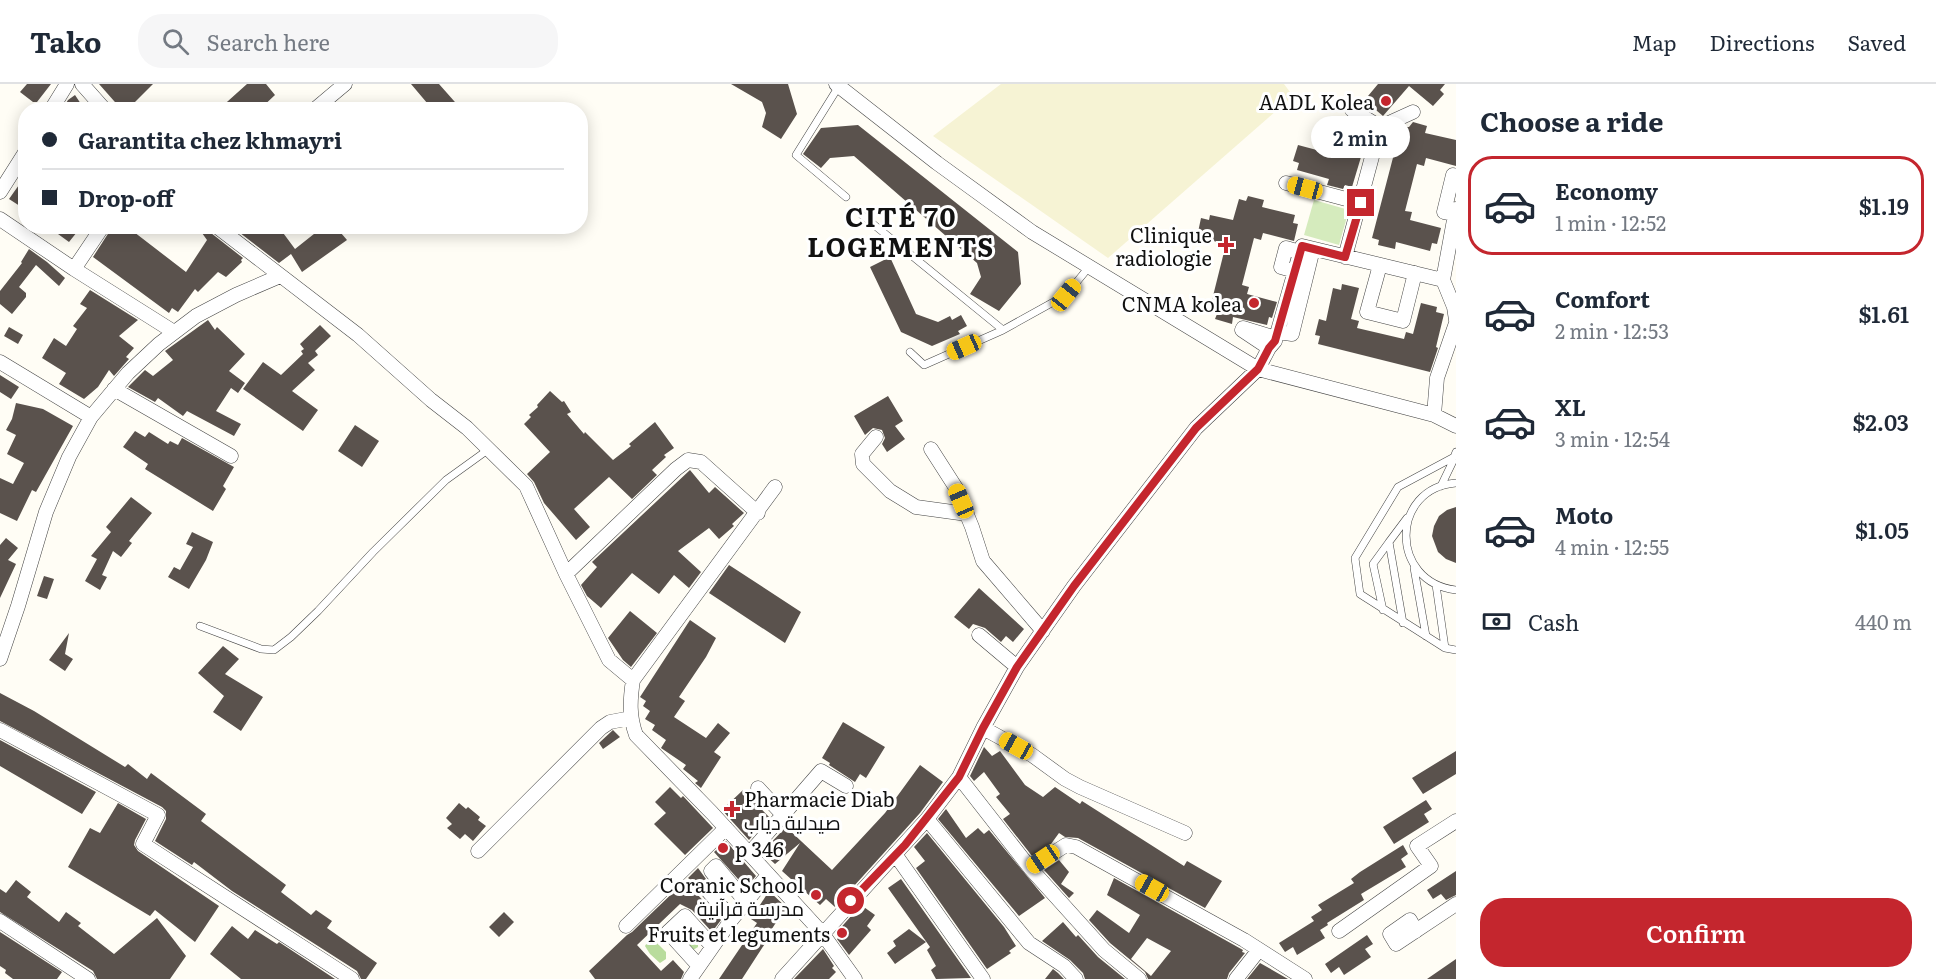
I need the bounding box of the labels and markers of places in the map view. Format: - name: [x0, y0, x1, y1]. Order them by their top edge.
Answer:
- place label: AADL Kolea: [1259, 86, 1374, 116]
- marker: AADL Kolea: [1379, 94, 1393, 108]
- place label: Clinique radiologie: [1115, 219, 1212, 272]
- marker: Clinique radiologie: [1217, 236, 1235, 254]
- place label: CNMA kolea: [1122, 288, 1242, 318]
- marker: CNMA kolea: [1247, 296, 1261, 310]
- place label: Pharmacie Diab صيدلية دياب: [744, 783, 895, 836]
- marker: Pharmacie Diab صيدلية دياب: [725, 802, 739, 816]
- place label: p 346: [735, 833, 784, 863]
- marker: p 346: [716, 841, 730, 855]
- place label: Coranic School مدرسة قرآنية: [660, 869, 804, 922]
- marker: Coranic School مدرسة قرآنية: [809, 888, 823, 902]
- place label: Fruits et leguments: [648, 918, 830, 948]
- marker: Fruits et leguments: [835, 926, 849, 940]

